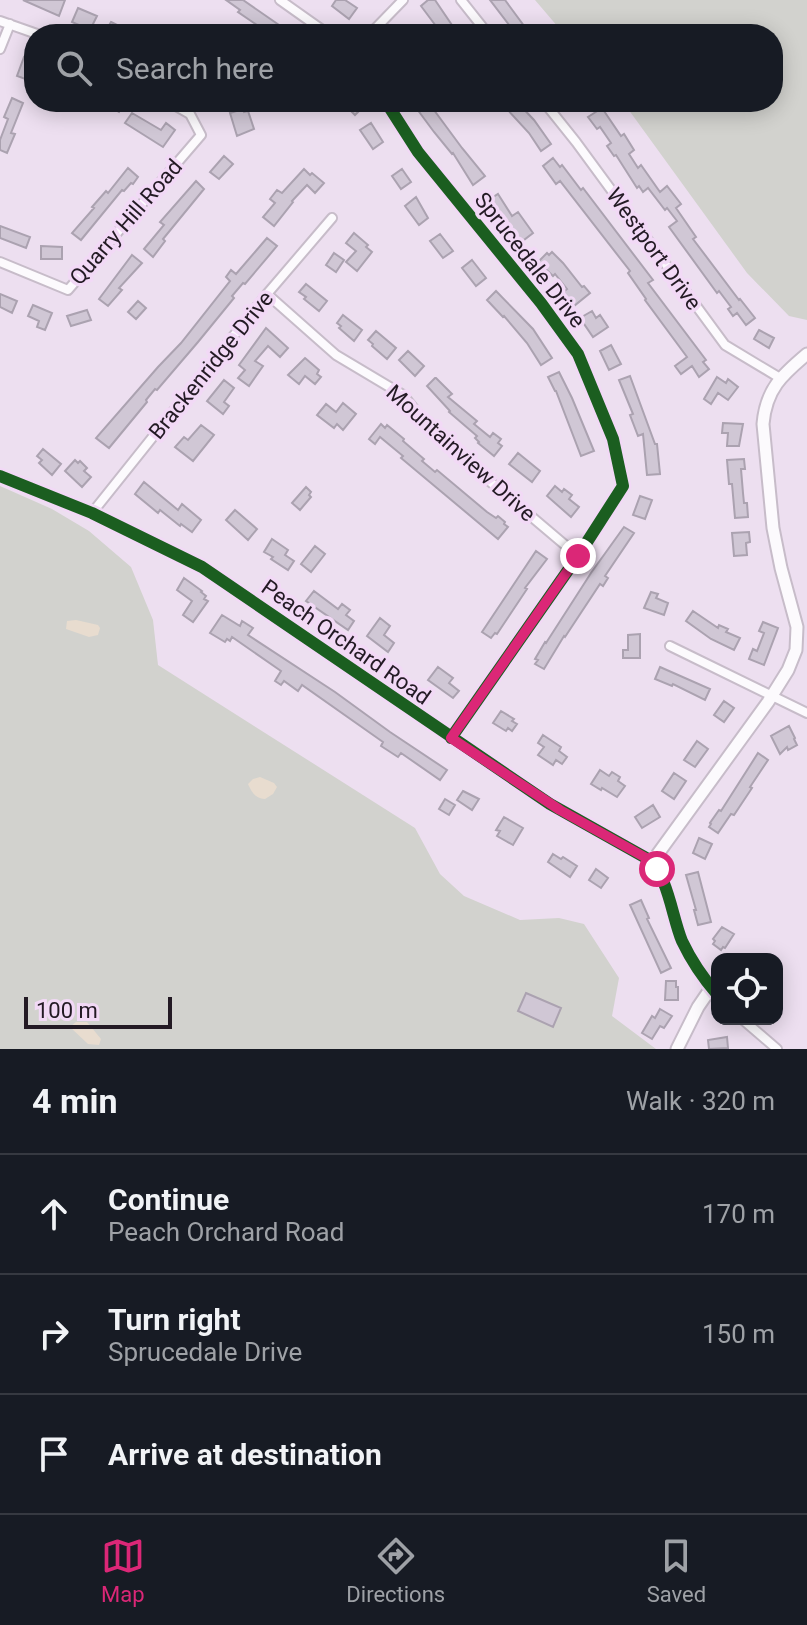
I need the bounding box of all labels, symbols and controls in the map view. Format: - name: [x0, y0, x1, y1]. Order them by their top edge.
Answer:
- search box: [24, 24, 783, 112]
- icon: search: [52, 46, 96, 90]
- text: Search here: [116, 51, 274, 86]
- street label: Quarry Hill Road: [65, 154, 187, 290]
- street label: Westport Drive: [601, 183, 707, 315]
- street label: Sprucedale Drive: [470, 188, 590, 332]
- street label: Brackenridge Drive: [144, 286, 278, 444]
- street label: Mountainview Drive: [381, 380, 541, 526]
- route end: [560, 538, 596, 574]
- street label: Peach Orchard Road: [257, 574, 435, 710]
- route start: [639, 851, 675, 887]
- map controls: [711, 953, 783, 1025]
- button: locate: [711, 953, 783, 1025]
- scale bar: [24, 993, 172, 1029]
- text: 100 m: [36, 998, 98, 1023]
- text: 4 min: [32, 1081, 117, 1121]
- text: Walk · 320 m: [626, 1086, 775, 1116]
- text: Continue: [108, 1182, 229, 1217]
- icon: ahead: [32, 1192, 76, 1236]
- text: 170 m: [702, 1199, 775, 1229]
- text: Peach Orchard Road: [108, 1217, 344, 1247]
- text: Turn right: [108, 1302, 241, 1337]
- icon: right: [32, 1312, 76, 1356]
- text: 150 m: [702, 1319, 775, 1349]
- text: Sprucedale Drive: [108, 1337, 302, 1367]
- icon: arrive: [32, 1432, 76, 1476]
- text: Arrive at destination: [108, 1437, 382, 1472]
- tab: Map: [101, 1534, 145, 1607]
- tab: Directions: [346, 1534, 445, 1607]
- tab: Saved: [647, 1534, 706, 1607]

